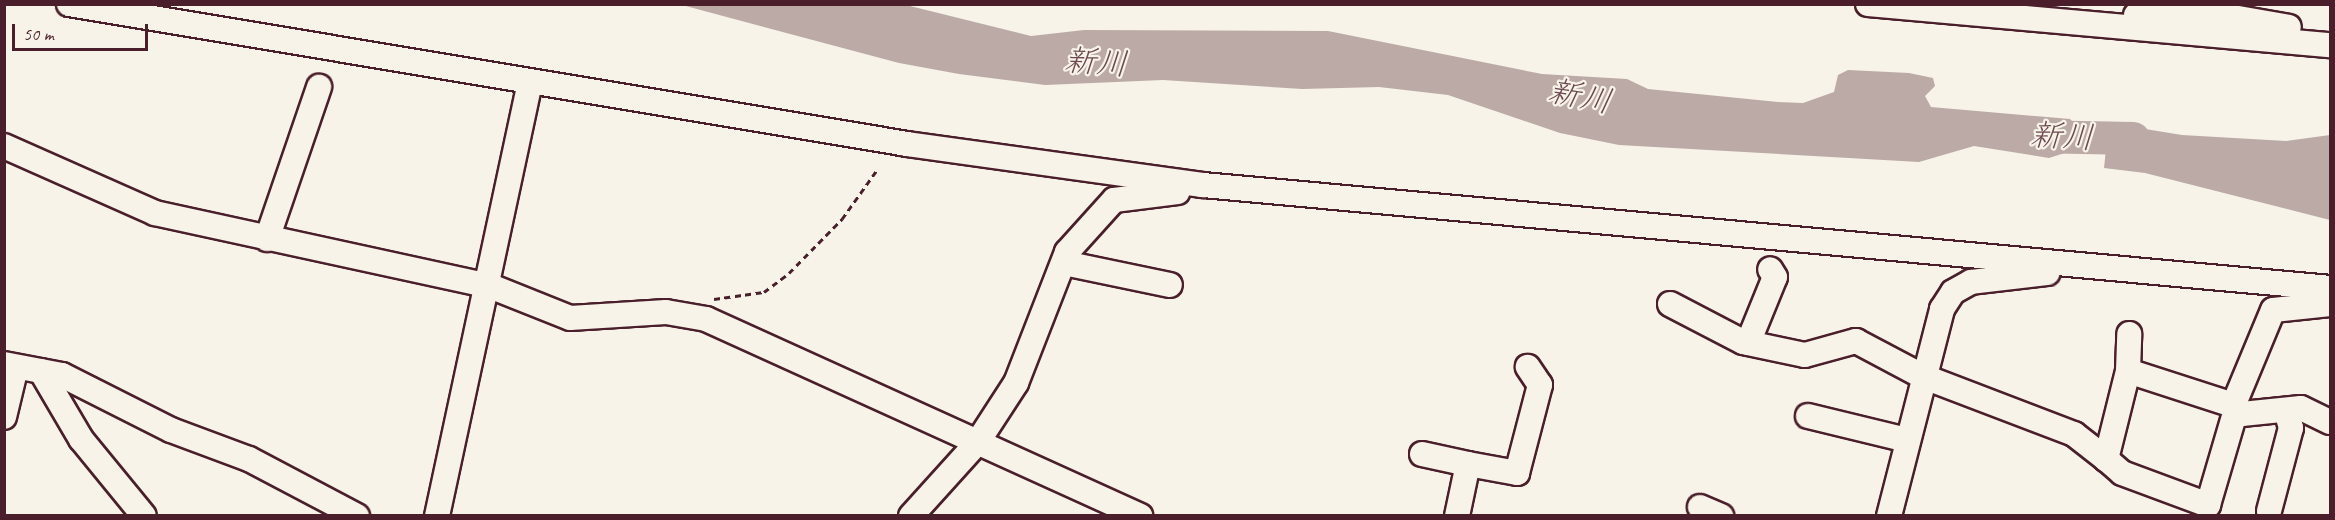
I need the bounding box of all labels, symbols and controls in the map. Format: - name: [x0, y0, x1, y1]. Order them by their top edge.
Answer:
- scale bar: [15, 12, 152, 50]
- text: 50 m: [23, 23, 54, 45]
- water label: 新川: [1063, 42, 1129, 84]
- water label: 新川: [1545, 72, 1615, 122]
- water label: 新川: [2029, 116, 2095, 158]

